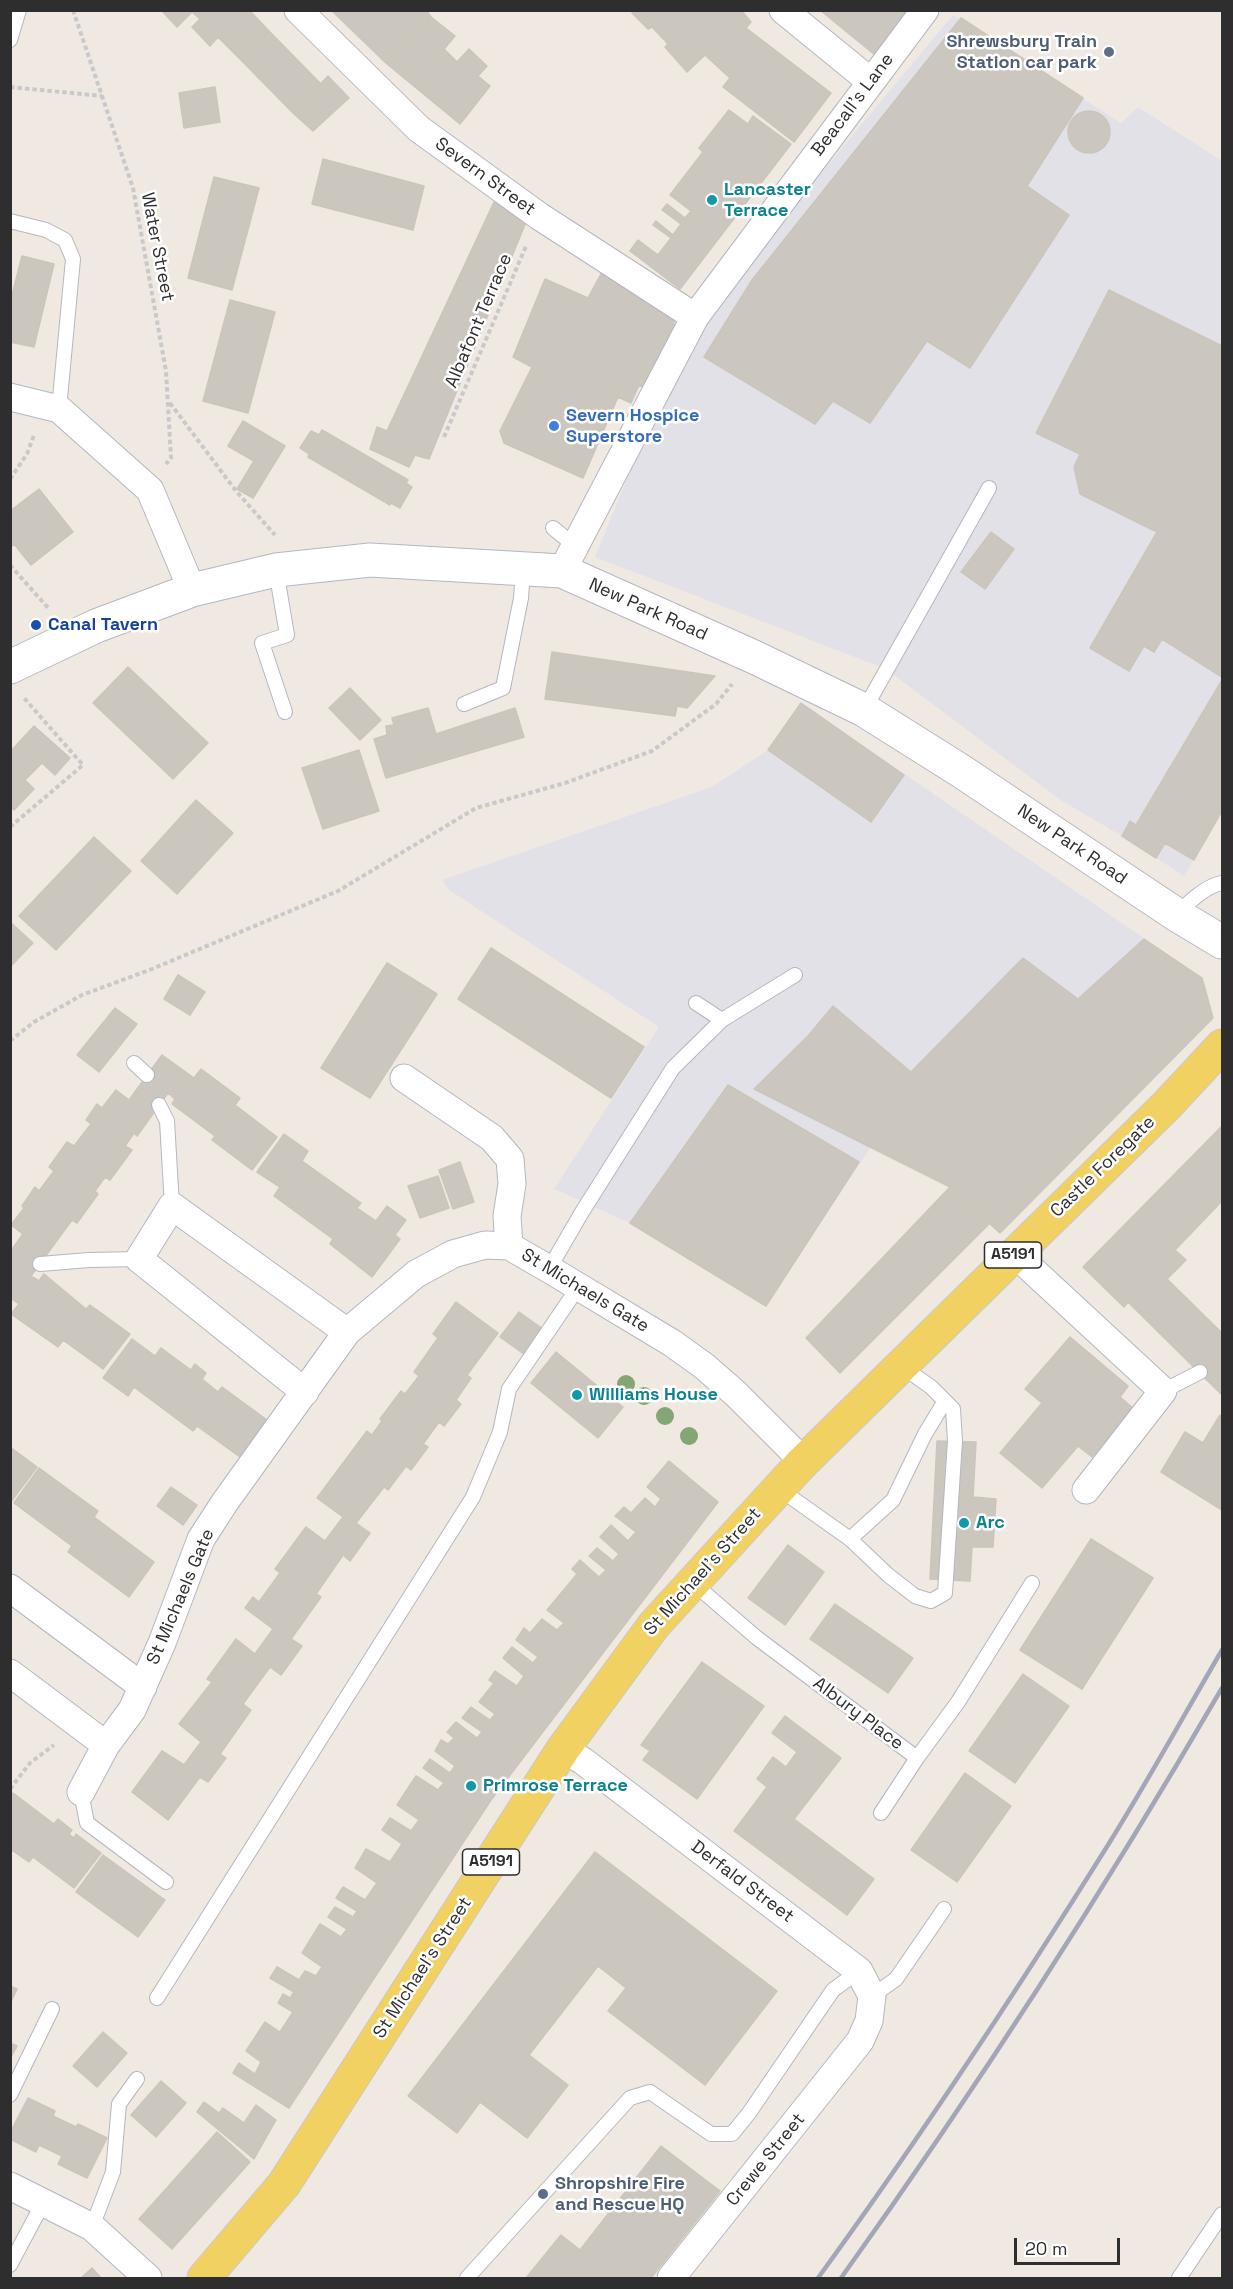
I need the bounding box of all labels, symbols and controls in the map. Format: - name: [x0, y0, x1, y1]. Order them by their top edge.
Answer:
- place label: Shrewsbury Train Station car park: [946, 31, 1097, 74]
- marker: Shrewsbury Train Station car park: [1102, 45, 1116, 59]
- street label: Beacall's Lane: [807, 49, 899, 161]
- street label: Severn Street: [431, 133, 539, 221]
- place label: Lancaster Terrace: [724, 179, 811, 222]
- street label: Water Street: [136, 191, 178, 303]
- marker: Lancaster Terrace: [705, 193, 719, 207]
- street label: Albafont Terrace: [441, 251, 517, 391]
- place label: Severn Hospice Superstore: [566, 405, 699, 448]
- marker: Severn Hospice Superstore: [547, 419, 561, 433]
- street label: New Park Road: [585, 574, 711, 646]
- place label: Canal Tavern: [48, 614, 158, 636]
- marker: Canal Tavern: [29, 618, 43, 632]
- street label: New Park Road: [1013, 800, 1131, 890]
- street label: Castle Foregate: [1046, 1112, 1160, 1222]
- road number: A5191: [984, 1242, 1042, 1268]
- street label: St Michaels Gate: [517, 1244, 653, 1338]
- place label: Williams House: [589, 1384, 718, 1406]
- marker: Williams House: [570, 1388, 584, 1402]
- street label: St Michael's Street: [640, 1504, 766, 1640]
- place label: Arc: [976, 1512, 1005, 1534]
- marker: Arc: [957, 1516, 971, 1530]
- street label: St Michaels Gate: [143, 1526, 219, 1668]
- street label: Albury Place: [809, 1673, 907, 1755]
- place label: Primrose Terrace: [483, 1775, 628, 1797]
- marker: Primrose Terrace: [464, 1779, 478, 1793]
- street label: Derfald Street: [686, 1836, 798, 1928]
- road number: A5191: [462, 1849, 520, 1875]
- street label: St Michael's Street: [369, 1893, 477, 2043]
- street label: Crewe Street: [722, 2109, 810, 2211]
- place label: Shropshire Fire and Rescue HQ: [555, 2173, 685, 2216]
- marker: Shropshire Fire and Rescue HQ: [536, 2187, 550, 2201]
- scale bar: [1017, 2226, 1124, 2264]
- text: 20 m: [1025, 2237, 1068, 2260]

